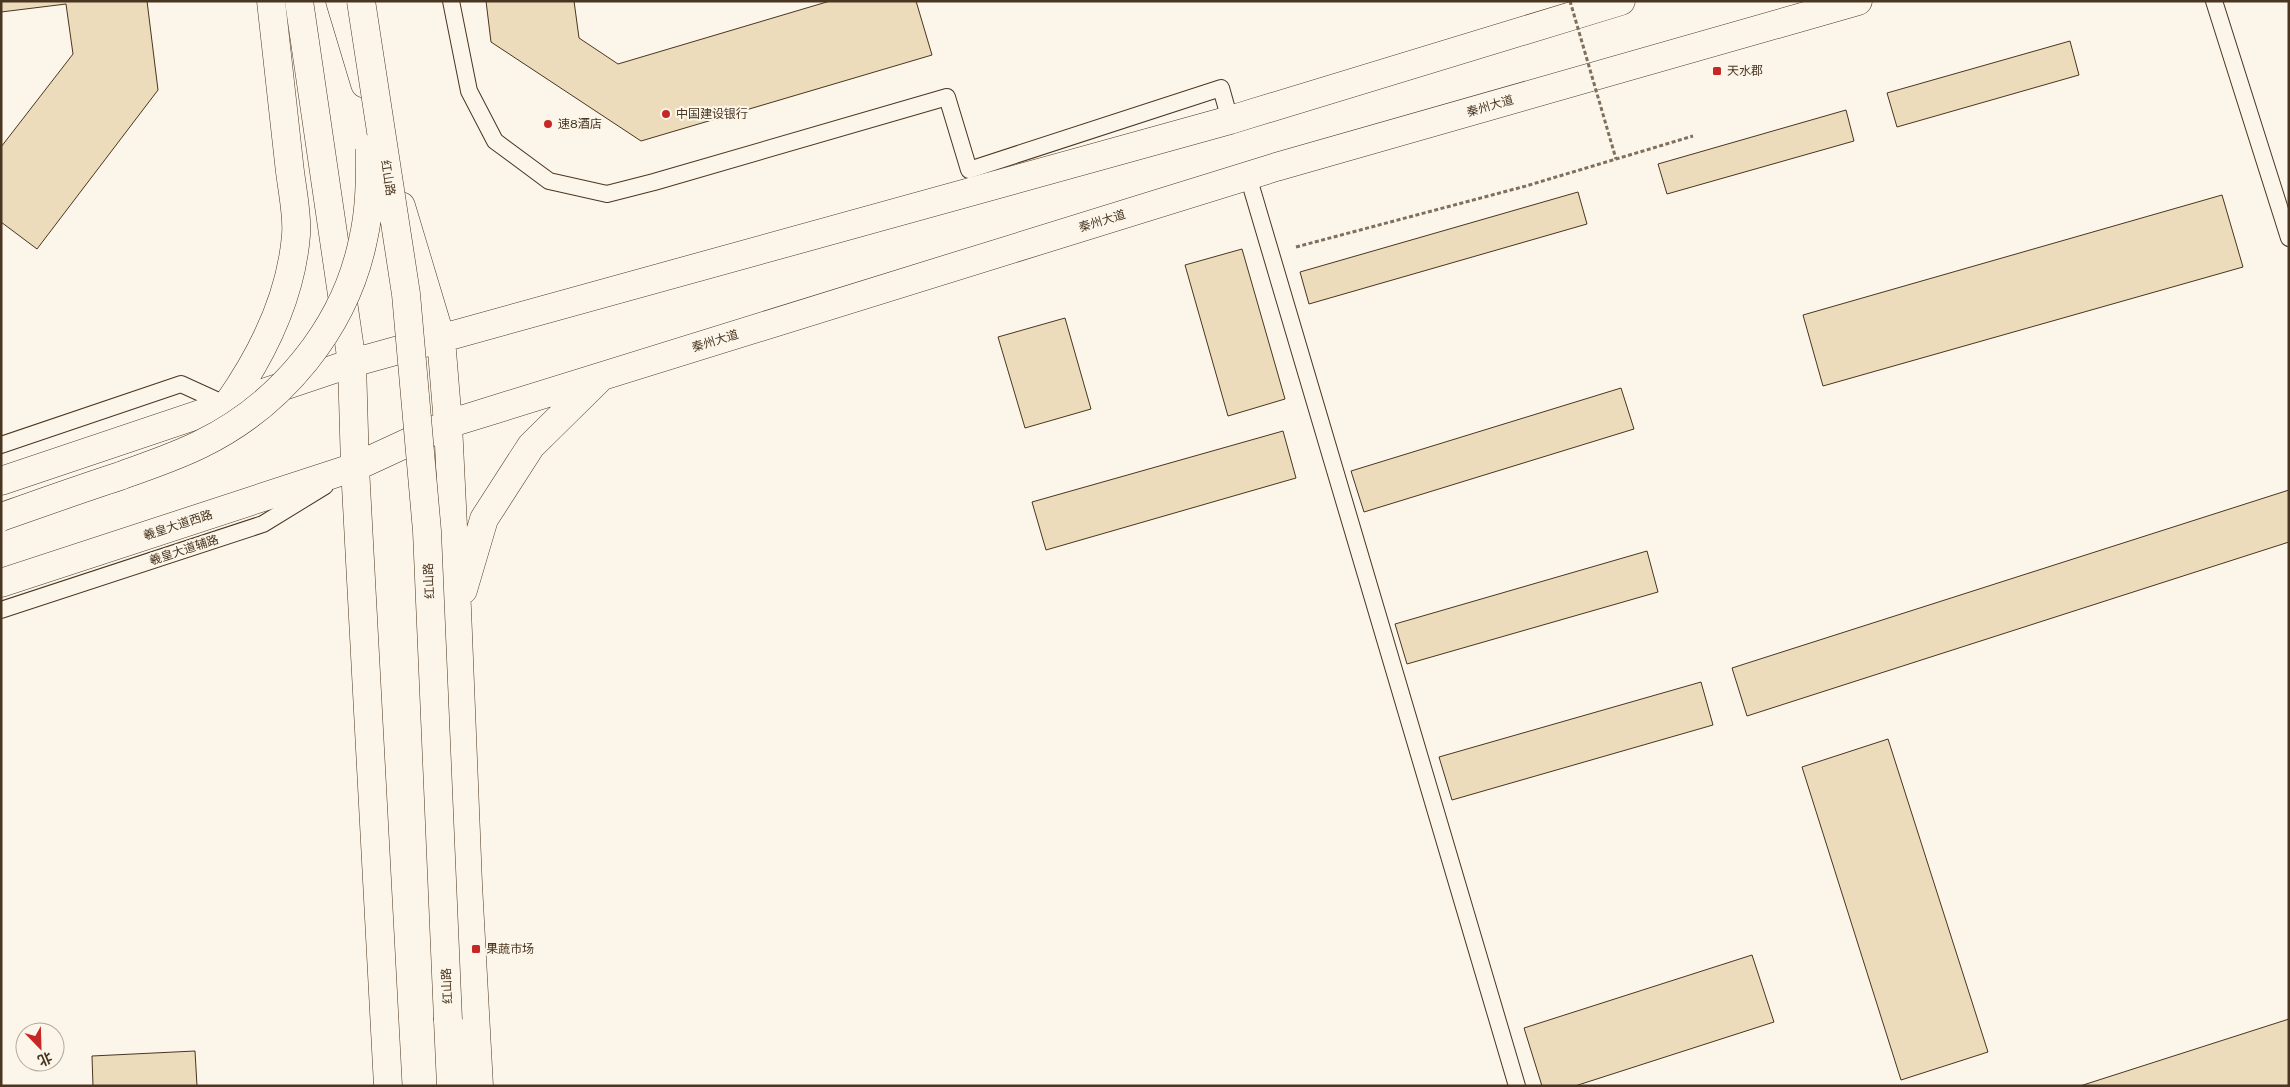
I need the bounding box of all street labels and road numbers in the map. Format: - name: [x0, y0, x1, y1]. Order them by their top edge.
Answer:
- street label: 秦州大道: [1465, 93, 1515, 119]
- street label: 红山路: [378, 159, 398, 197]
- street label: 秦州大道: [1077, 207, 1127, 235]
- street label: 秦州大道: [690, 327, 740, 355]
- street label: 羲皇大道西路: [142, 507, 214, 543]
- street label: 羲皇大道辅路: [148, 532, 220, 568]
- street label: 红山路: [421, 563, 437, 599]
- street label: 红山路: [439, 968, 455, 1004]

